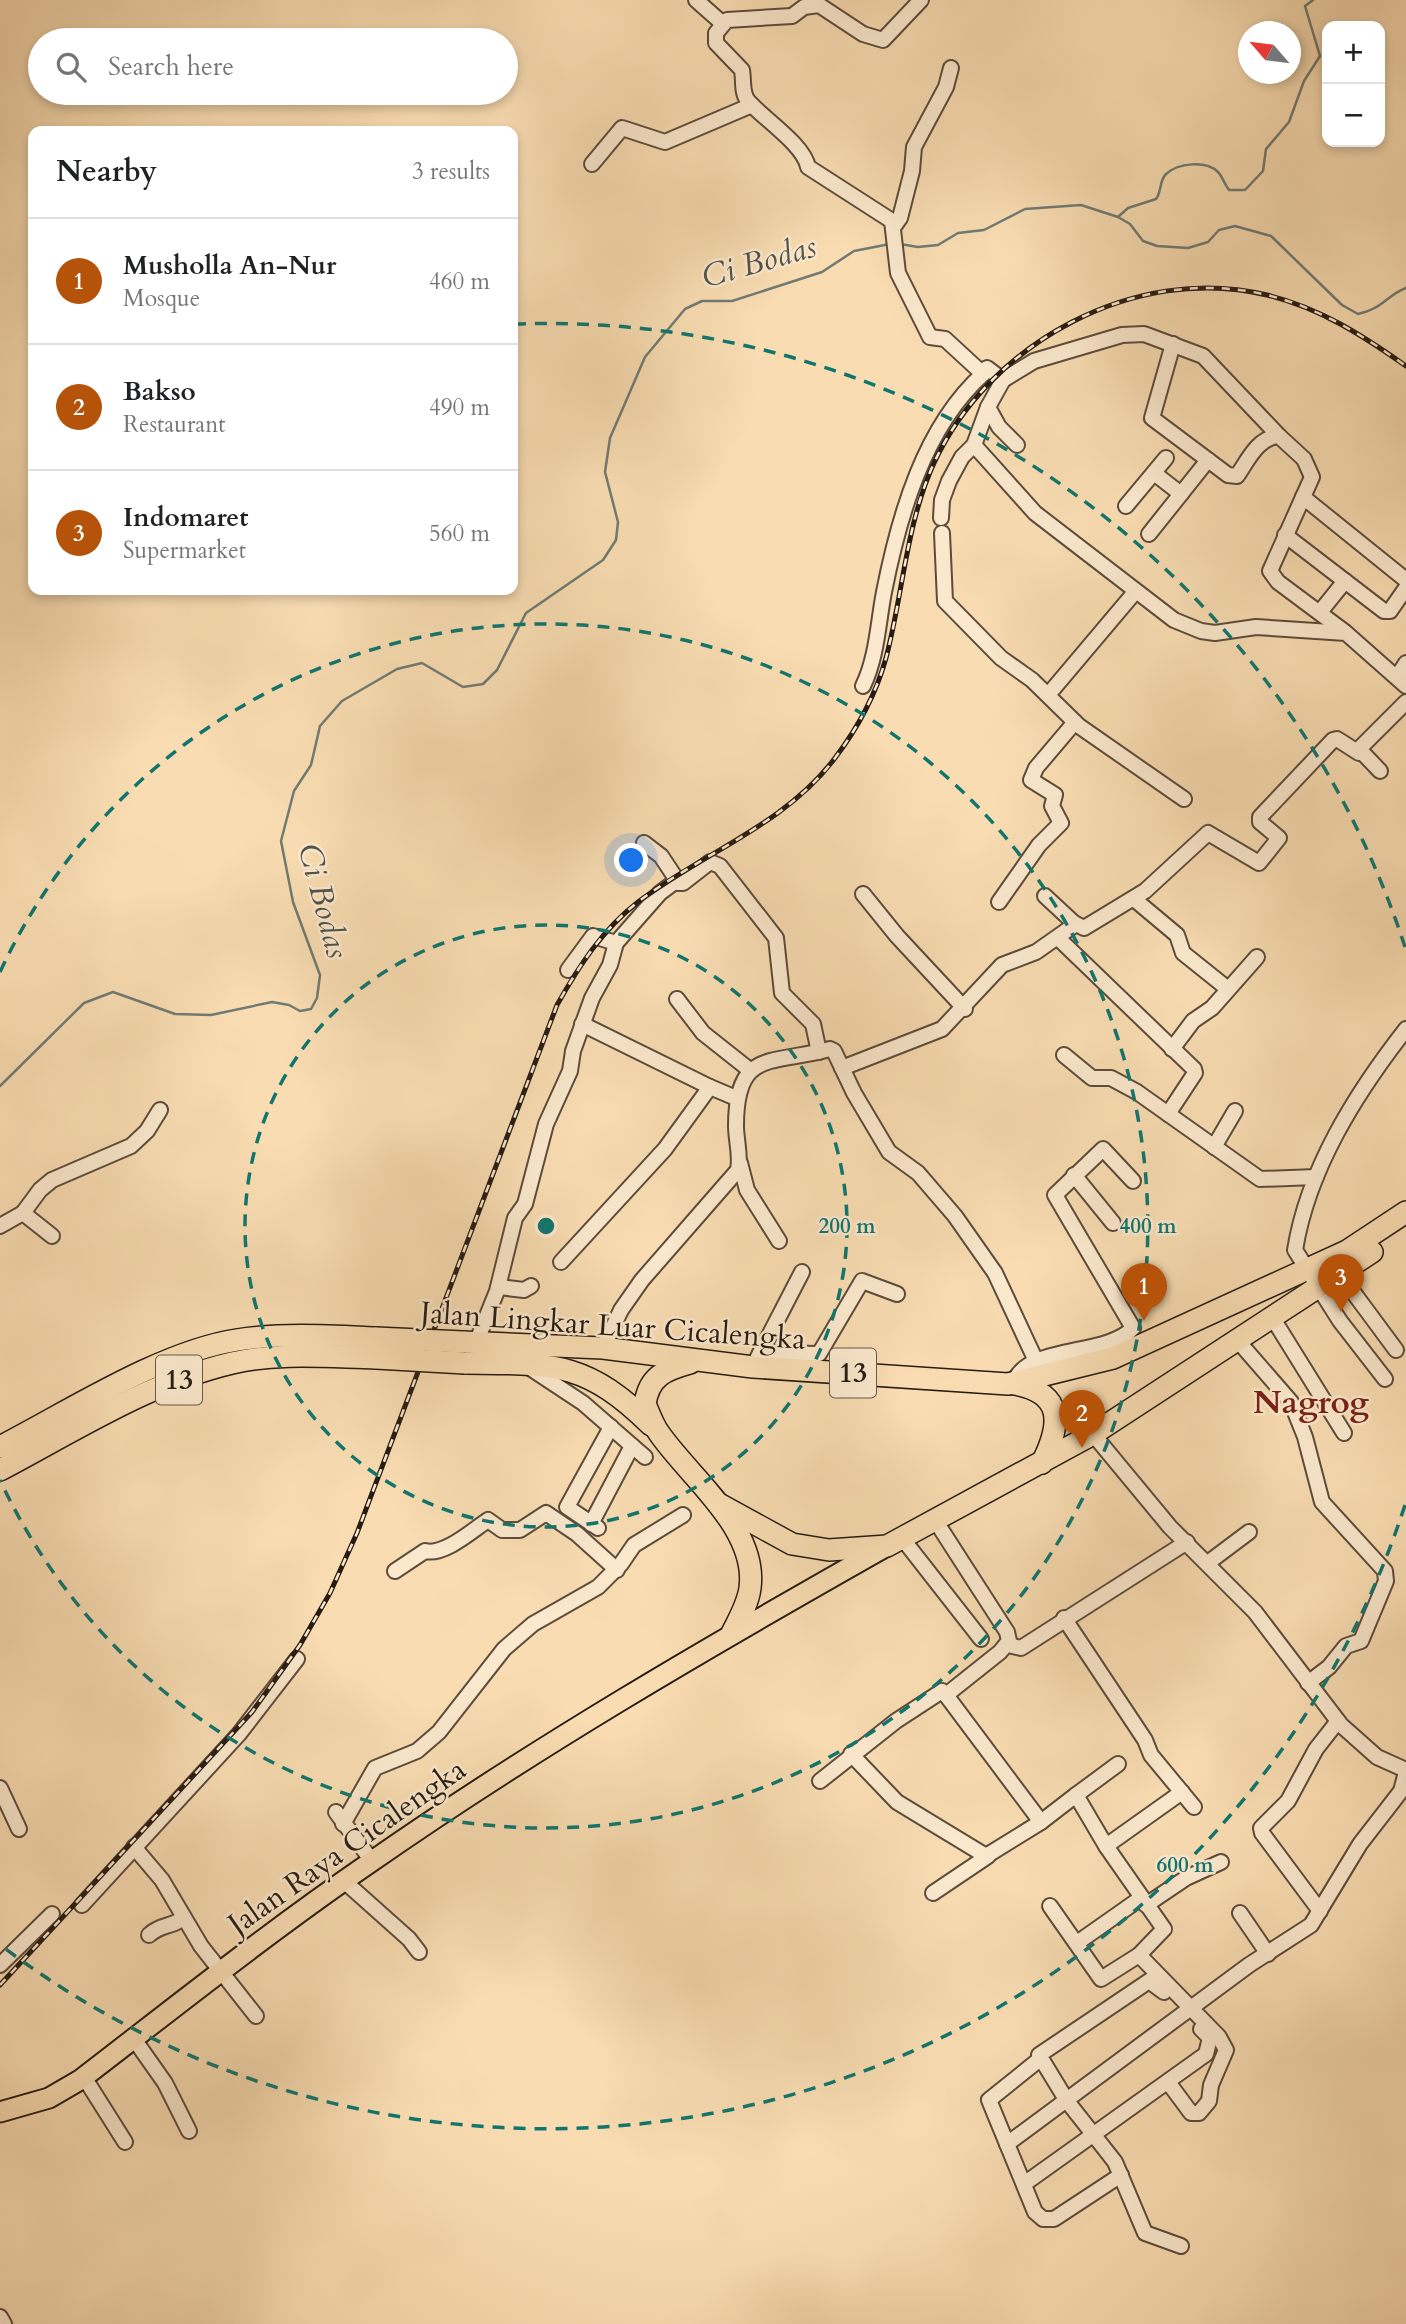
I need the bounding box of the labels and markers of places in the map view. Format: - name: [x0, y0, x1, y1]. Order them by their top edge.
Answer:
- centre of rings: [534, 1214, 558, 1238]
- pin: 3: [1318, 1254, 1364, 1312]
- pin: 1: [1121, 1263, 1167, 1321]
- pin: 2: [1059, 1390, 1105, 1448]

